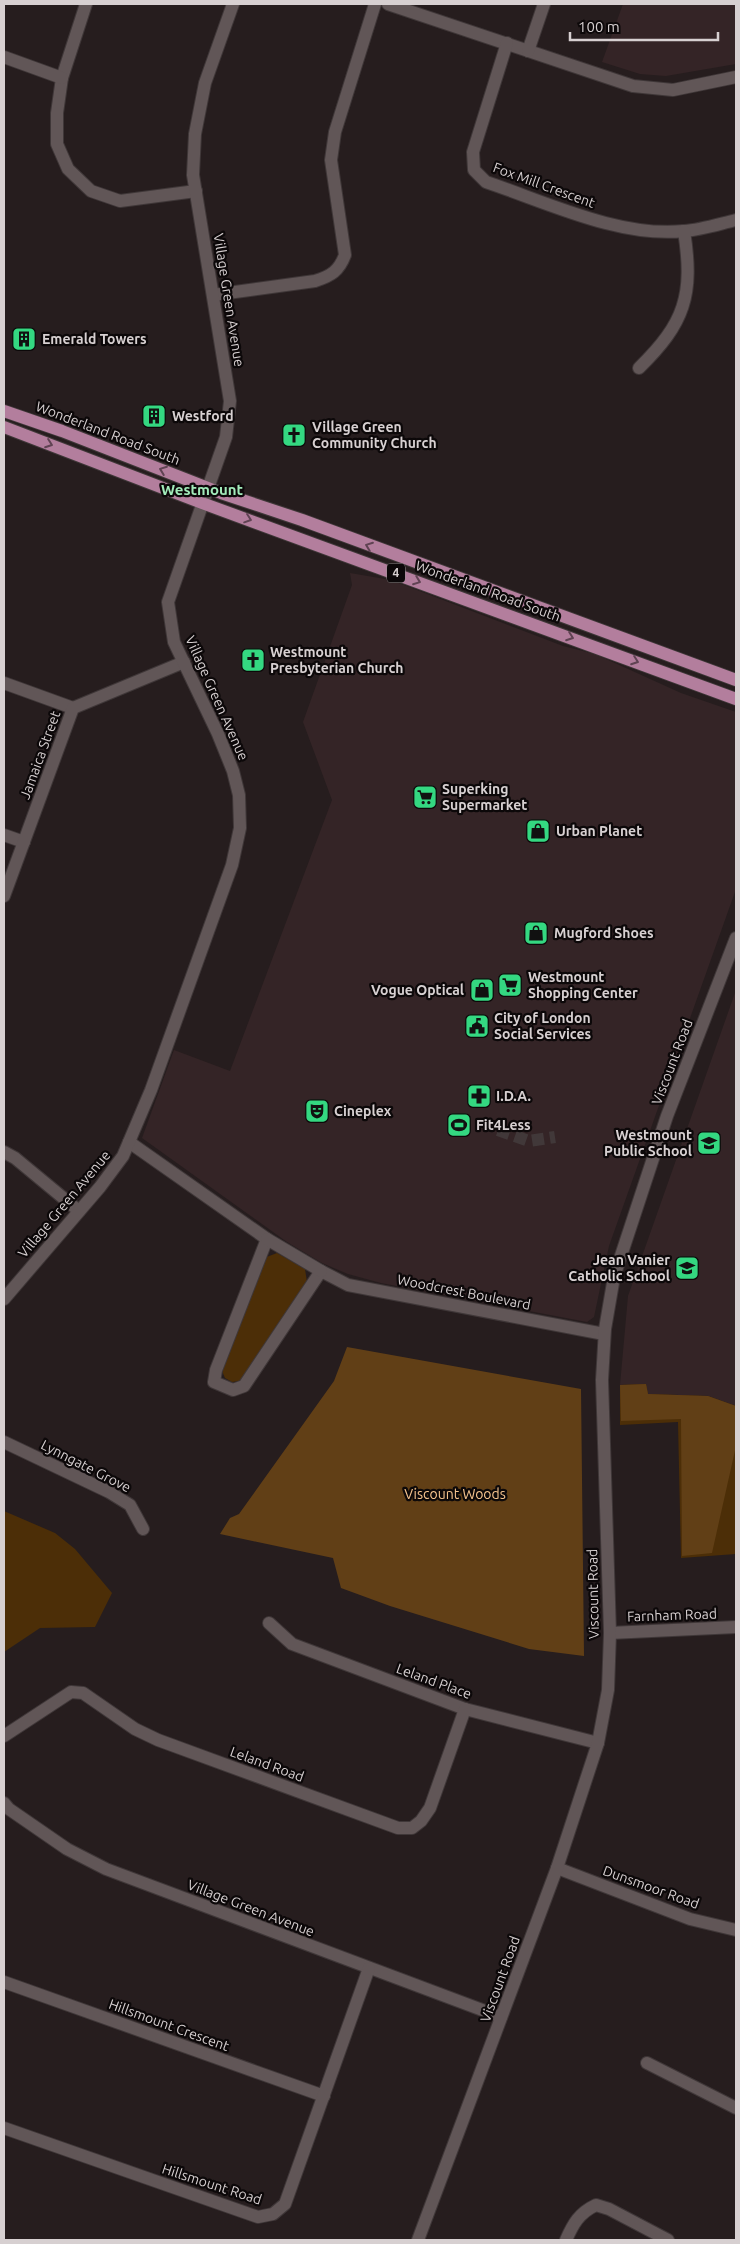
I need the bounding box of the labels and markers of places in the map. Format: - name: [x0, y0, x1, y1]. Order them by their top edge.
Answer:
- building icon: Emerald Towers: [11, 326, 37, 352]
- place label: Emerald Towers: [42, 331, 147, 347]
- building icon: Westford: [141, 403, 167, 429]
- place label: Westford: [172, 408, 234, 424]
- place label: Village Green Community Church: [312, 419, 437, 451]
- church icon: Village Green Community Church: [281, 422, 307, 448]
- place label: Westmount Presbyterian Church: [270, 644, 404, 676]
- church icon: Westmount Presbyterian Church: [240, 647, 266, 673]
- place label: Superking Supermarket: [442, 781, 527, 813]
- supermarket icon: Superking Supermarket: [412, 784, 438, 810]
- shop icon: Urban Planet: [525, 818, 551, 844]
- place label: Urban Planet: [556, 823, 642, 839]
- shop icon: Mugford Shoes: [523, 920, 549, 946]
- place label: Mugford Shoes: [554, 925, 654, 941]
- place label: Westmount Shopping Center: [528, 969, 638, 1001]
- supermarket icon: Westmount Shopping Center: [497, 972, 523, 998]
- shop icon: Vogue Optical: [469, 977, 495, 1003]
- place label: Vogue Optical: [371, 982, 464, 998]
- place label: City of London Social Services: [494, 1010, 592, 1042]
- public building icon: City of London Social Services: [464, 1013, 490, 1039]
- pharmacy icon: I.D.A.: [466, 1083, 492, 1109]
- place label: I.D.A.: [496, 1088, 531, 1104]
- theatre icon: Cineplex: [304, 1098, 330, 1124]
- place label: Cineplex: [334, 1103, 392, 1119]
- sports icon: Fit4Less: [446, 1112, 472, 1138]
- place label: Fit4Less: [476, 1117, 531, 1133]
- place label: Westmount Public School: [604, 1127, 692, 1159]
- school or university icon: Westmount Public School: [696, 1130, 722, 1156]
- place label: Jean Vanier Catholic School: [568, 1252, 670, 1284]
- school or university icon: Jean Vanier Catholic School: [674, 1255, 700, 1281]

